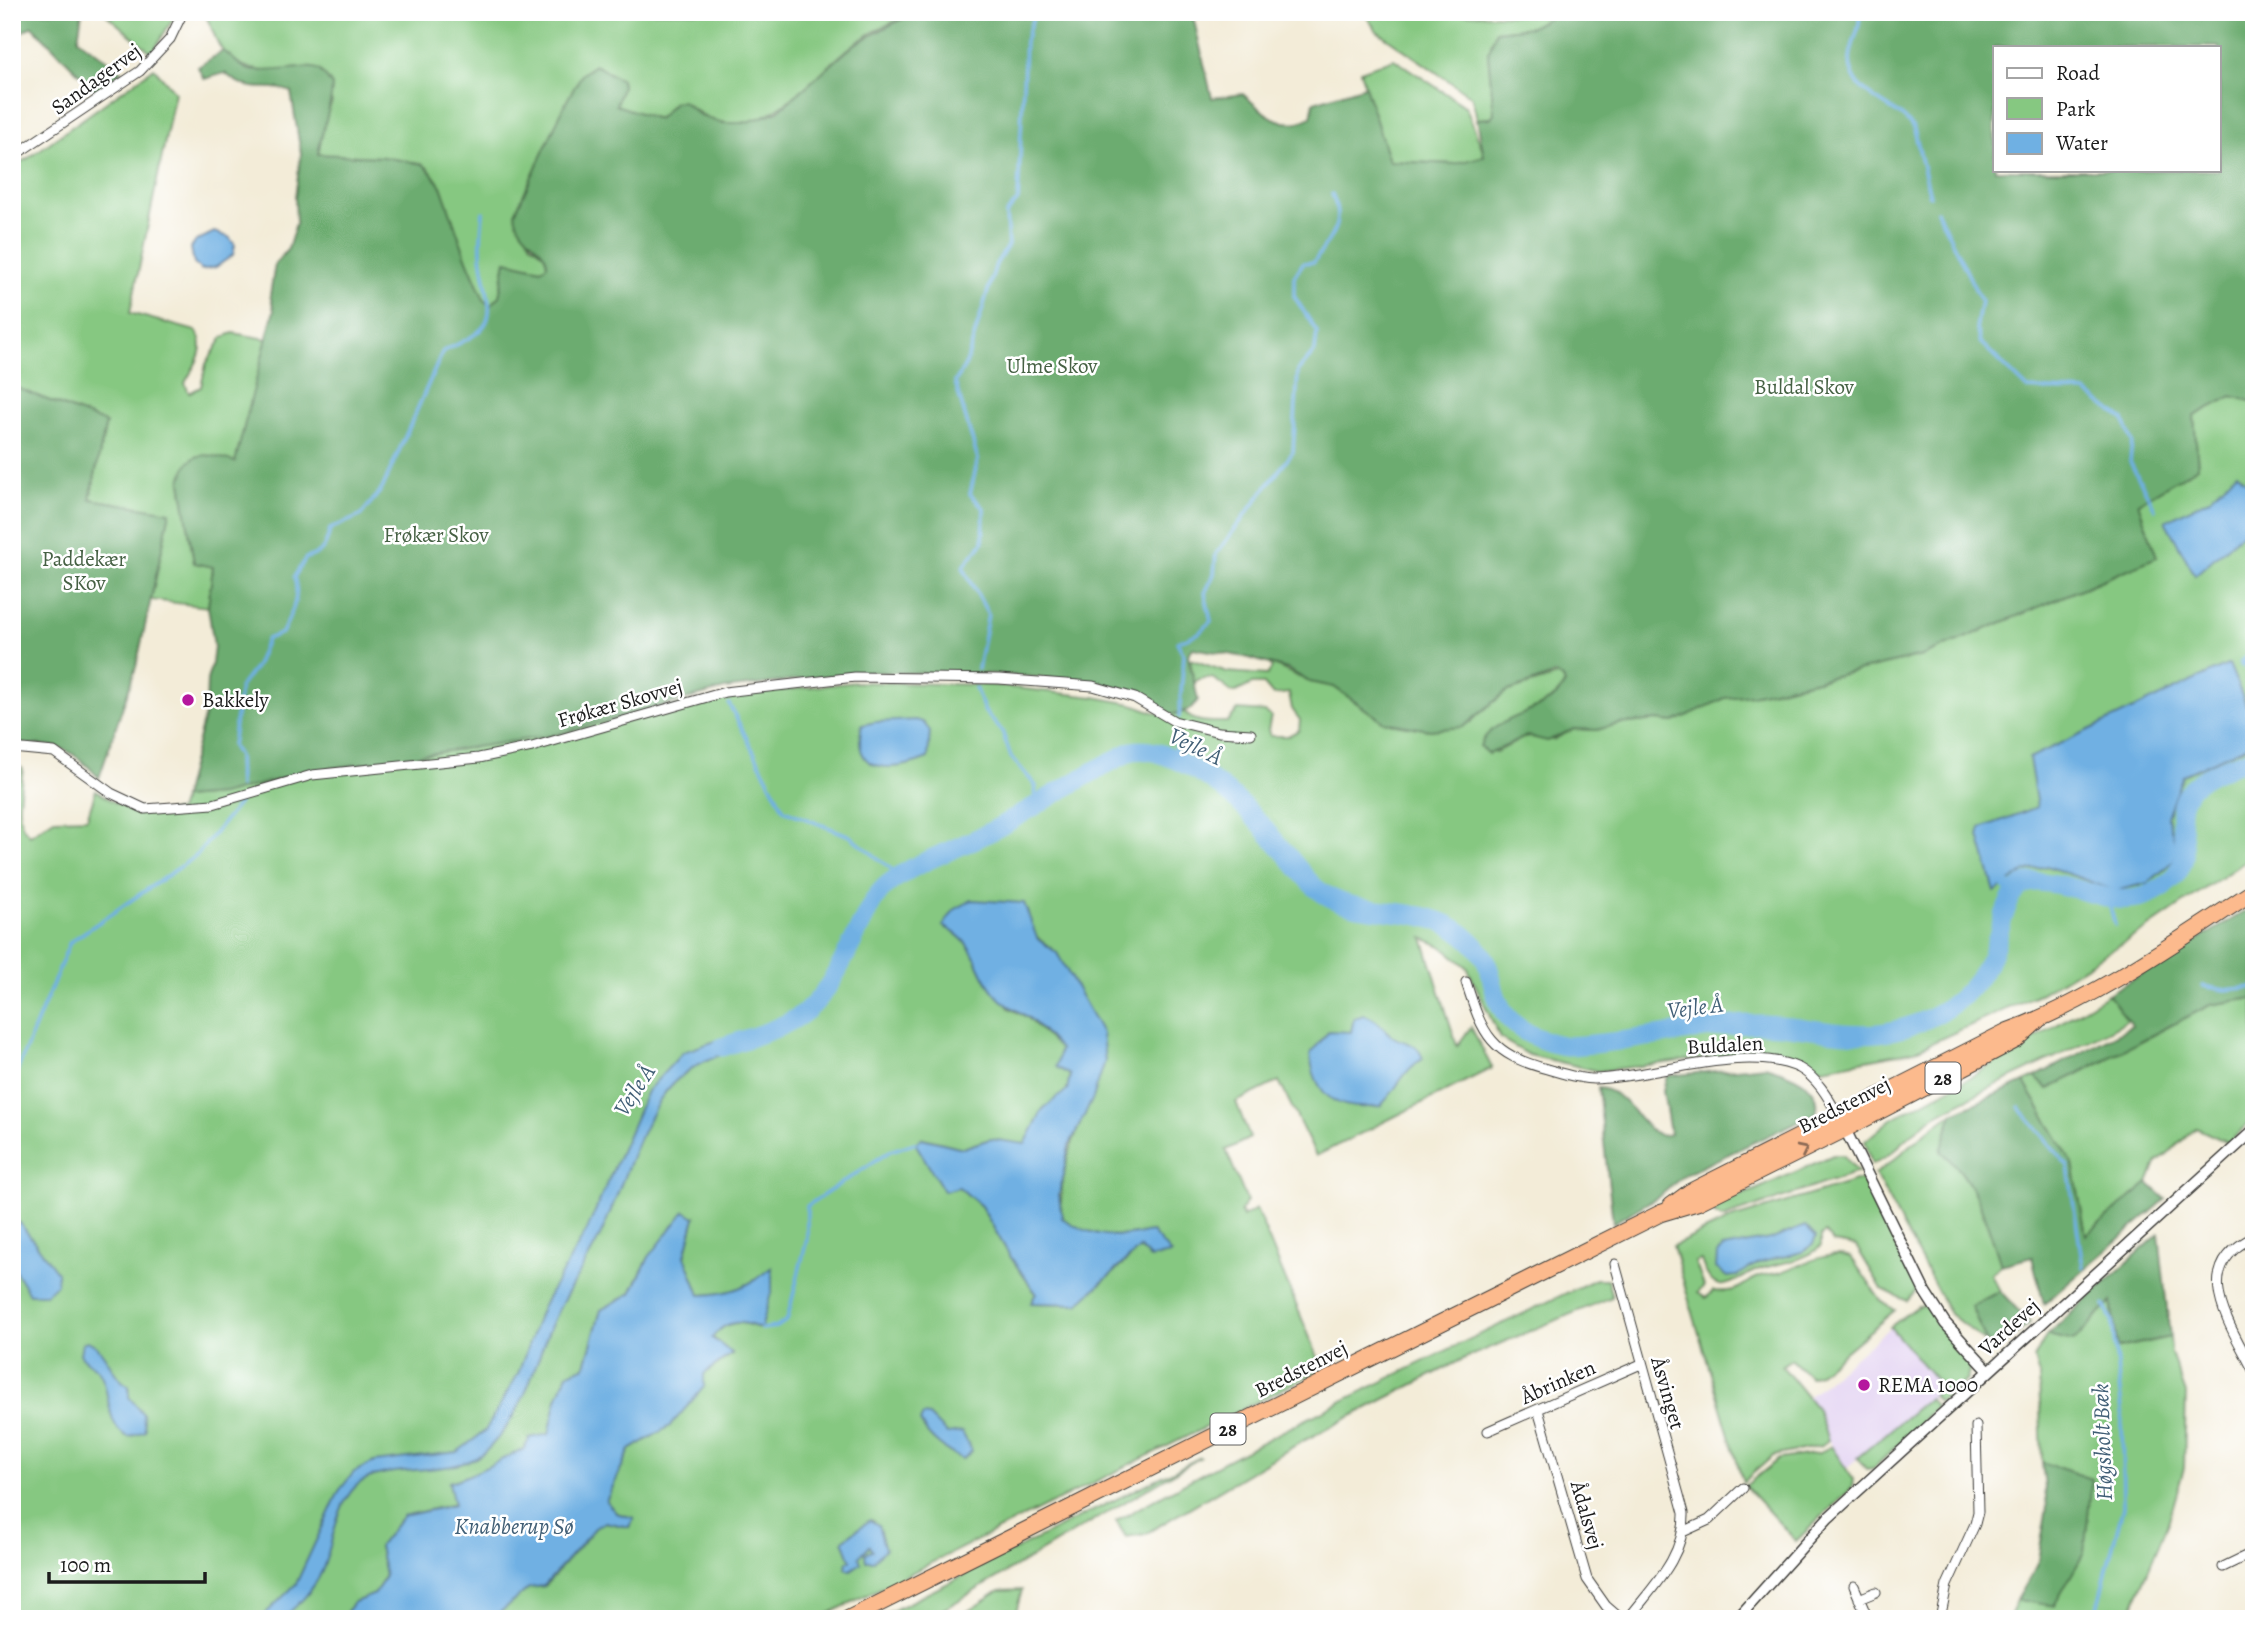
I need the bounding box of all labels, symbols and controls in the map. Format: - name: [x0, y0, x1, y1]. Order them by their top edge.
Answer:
- street label: Sandagervej: [45, 37, 147, 121]
- legend: [1993, 46, 2220, 172]
- text: Road: [2056, 59, 2100, 87]
- text: Park: [2056, 95, 2096, 123]
- text: Water: [2055, 129, 2108, 157]
- park label: Ulme Skov: [1007, 352, 1098, 380]
- park label: Buldal Skov: [1754, 373, 1855, 401]
- park label: Frøkær Skov: [384, 521, 489, 549]
- park label: Paddekær SKov: [42, 545, 126, 597]
- street label: Frøkær Skovvej: [554, 672, 686, 734]
- place label: Bakkely: [202, 686, 269, 714]
- marker: Bakkely: [180, 692, 196, 708]
- water label: Vejle Å: [1164, 720, 1228, 773]
- water label: Vejle Å: [1665, 989, 1725, 1026]
- street label: Buldalen: [1686, 1029, 1764, 1061]
- water label: Vejle Å: [606, 1058, 663, 1122]
- road number: 28: [1926, 1062, 1960, 1094]
- street label: Bredstenvej: [1793, 1070, 1895, 1140]
- one-way arrow: [1796, 1144, 1808, 1158]
- street label: Vardevej: [1972, 1292, 2046, 1363]
- street label: Bredstenvej: [1250, 1334, 1352, 1404]
- street label: Åsvinget: [1644, 1352, 1692, 1433]
- street label: Åbrinken: [1515, 1353, 1600, 1411]
- place label: REMA 1000: [1878, 1371, 1978, 1399]
- marker: REMA 1000: [1856, 1377, 1872, 1393]
- water label: Høgsholt Bæk: [2085, 1383, 2120, 1501]
- road number: 28: [1210, 1414, 1246, 1444]
- street label: Ådalsvej: [1564, 1476, 1610, 1553]
- water label: Knabberup Sø: [454, 1511, 574, 1542]
- scale bar: [49, 1540, 205, 1584]
- text: 100 m: [60, 1551, 111, 1579]

